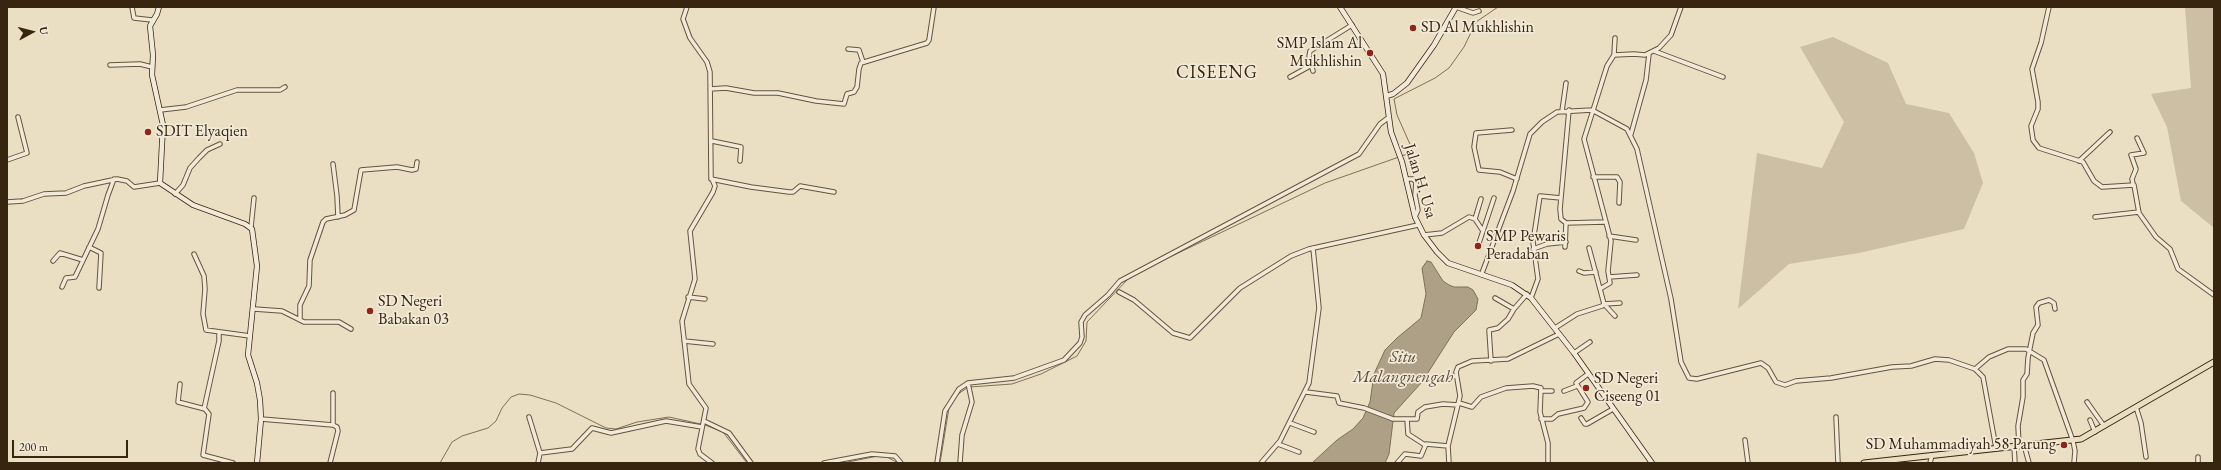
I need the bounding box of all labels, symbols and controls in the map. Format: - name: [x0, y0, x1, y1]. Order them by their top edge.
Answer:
- north arrow: [12, 12, 52, 52]
- place label: SD Al Mukhlishin: [1421, 18, 1534, 38]
- marker: SD Al Mukhlishin: [1408, 23, 1418, 33]
- text: U: [36, 26, 51, 35]
- place label: SMP Islam Al Mukhlishin: [1277, 34, 1362, 72]
- marker: SMP Islam Al Mukhlishin: [1365, 48, 1375, 58]
- district label: CISEENG: [1176, 62, 1258, 84]
- place label: SDIT Elyaqien: [156, 122, 248, 142]
- marker: SDIT Elyaqien: [143, 127, 153, 137]
- street label: Jalan H. Usa: [1400, 141, 1440, 221]
- place label: SMP Pewaris Peradaban: [1486, 227, 1566, 265]
- marker: SMP Pewaris Peradaban: [1473, 241, 1483, 251]
- place label: SD Negeri Babakan 03: [378, 292, 449, 330]
- marker: SD Negeri Babakan 03: [365, 306, 375, 316]
- water label: Situ Malangnengah: [1353, 347, 1453, 387]
- place label: SD Negeri Ciseeng 01: [1594, 369, 1661, 407]
- marker: SD Negeri Ciseeng 01: [1581, 383, 1591, 393]
- scale bar: [14, 432, 130, 458]
- place label: SD Muhammadiyah 58 Parung: [1866, 435, 2056, 455]
- text: 200 m: [19, 439, 48, 455]
- marker: SD Muhammadiyah 58 Parung: [2059, 440, 2069, 450]

